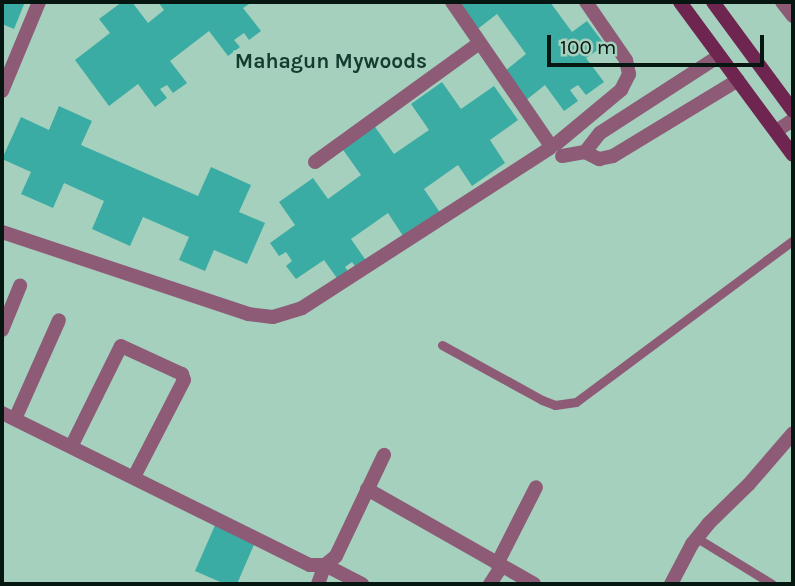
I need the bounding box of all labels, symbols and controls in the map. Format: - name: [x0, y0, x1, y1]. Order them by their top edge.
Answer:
- scale bar: [550, 21, 767, 65]
- text: 100 m: [560, 35, 617, 59]
- district label: Mahagun Mywoods: [235, 48, 427, 74]

